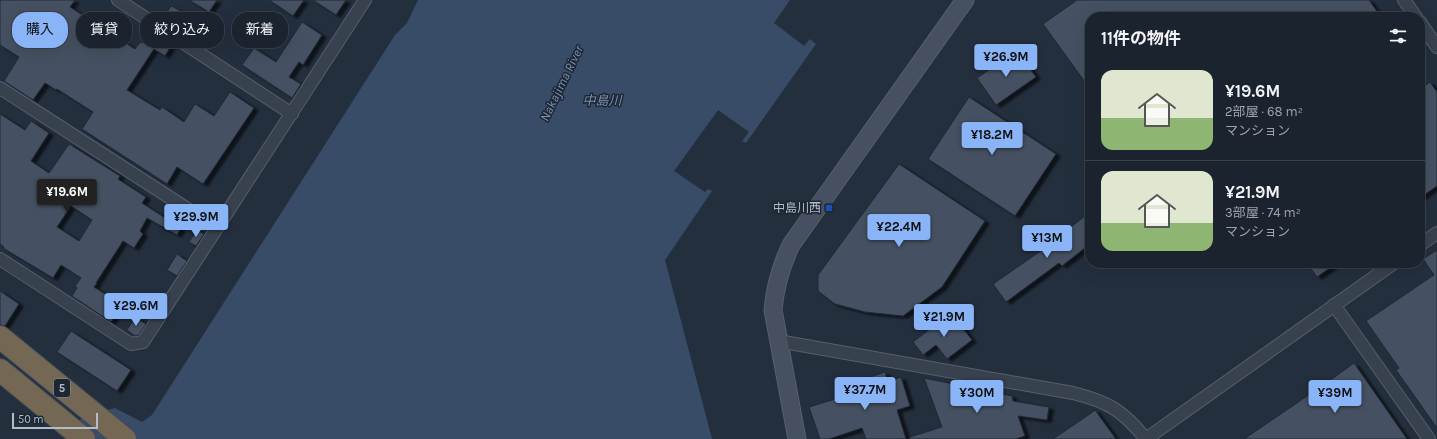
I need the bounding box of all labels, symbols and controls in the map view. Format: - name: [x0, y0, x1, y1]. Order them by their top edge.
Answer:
- chip: 購入: [12, 12, 68, 48]
- chip: 賃貸: [76, 12, 132, 48]
- chip: 絞り込み: [140, 12, 224, 48]
- chip: 新着: [232, 12, 288, 48]
- icon: filters: [1387, 25, 1409, 47]
- text: 11件の物件: [1101, 28, 1181, 48]
- water label: Nakajima River: [537, 43, 586, 123]
- pin: ¥26.9M: [973, 44, 1039, 78]
- text: ¥26.9M: [983, 49, 1029, 64]
- text: ¥19.6M: [1225, 81, 1280, 101]
- icon: home: [1133, 86, 1181, 134]
- water label: 中島川: [582, 93, 623, 108]
- text: 2部屋 · 68 m²: [1225, 104, 1303, 119]
- pin: ¥18.2M: [959, 122, 1025, 156]
- text: マンション: [1225, 123, 1290, 138]
- text: ¥18.2M: [971, 127, 1013, 142]
- pin: ¥19.6M: [34, 179, 100, 213]
- text: ¥21.9M: [1225, 182, 1280, 202]
- text: ¥19.6M: [46, 184, 88, 199]
- icon: home: [1133, 187, 1181, 235]
- place label: 中島川西: [773, 201, 821, 215]
- marker: 中島川西: [824, 203, 834, 213]
- pin: ¥29.9M: [163, 204, 229, 238]
- text: 3部屋 · 74 m²: [1225, 205, 1301, 220]
- text: ¥29.9M: [173, 209, 219, 224]
- pin: ¥22.4M: [866, 214, 932, 248]
- text: ¥22.4M: [876, 219, 922, 234]
- text: マンション: [1225, 224, 1290, 239]
- pin: ¥13M: [1023, 225, 1071, 259]
- text: ¥13M: [1031, 230, 1063, 245]
- pin: ¥29.6M: [103, 293, 169, 327]
- text: ¥29.6M: [113, 298, 159, 313]
- pin: ¥21.9M: [911, 304, 977, 338]
- text: ¥21.9M: [923, 309, 965, 324]
- pin: ¥37.7M: [832, 377, 898, 411]
- road number: 5: [54, 379, 70, 397]
- pin: ¥30M: [953, 380, 1001, 414]
- pin: ¥39M: [1311, 380, 1359, 414]
- text: ¥37.7M: [844, 382, 886, 397]
- text: ¥30M: [959, 385, 995, 400]
- text: ¥39M: [1317, 385, 1353, 400]
- scale bar: [12, 411, 98, 430]
- text: 50 m: [18, 413, 44, 426]

